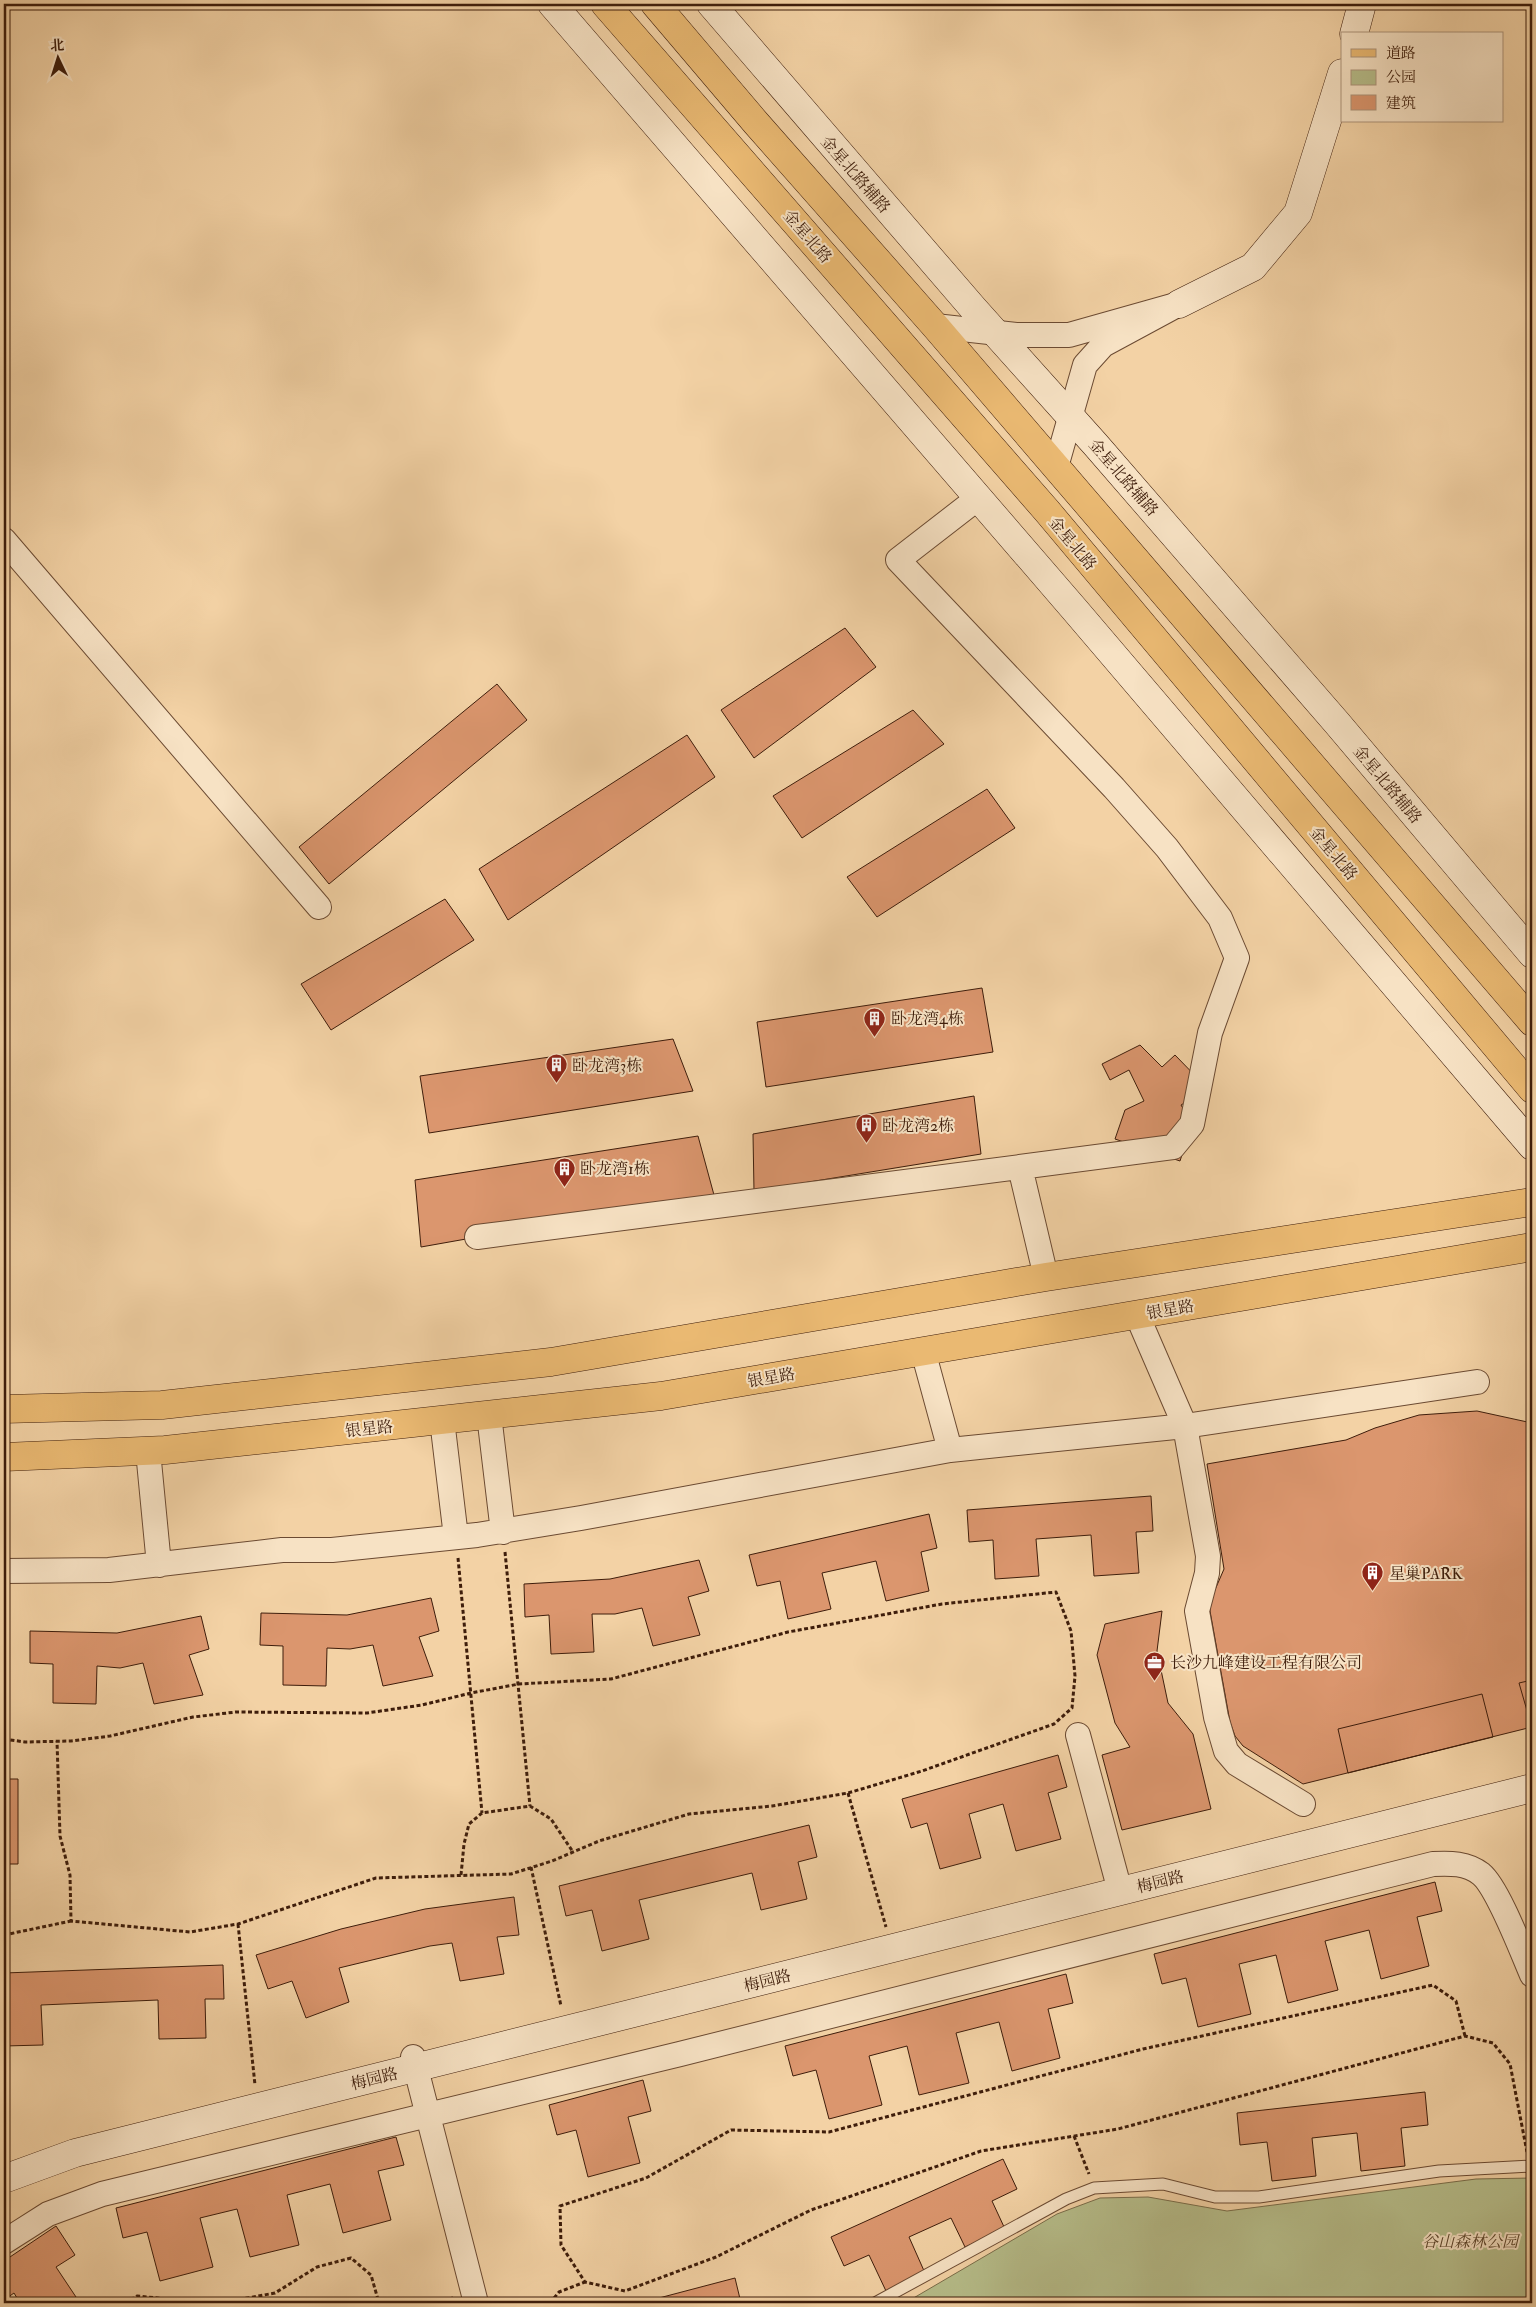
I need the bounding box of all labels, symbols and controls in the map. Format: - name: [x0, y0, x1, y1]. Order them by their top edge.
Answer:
- north arrow: [32, 32, 82, 82]
- legend: [1341, 32, 1504, 122]
- text: 北: [50, 37, 65, 54]
- text: 道路: [1386, 44, 1416, 63]
- text: 公园: [1386, 68, 1416, 87]
- text: 建筑: [1386, 94, 1416, 113]
- street label: 金星北路辅路: [816, 132, 894, 217]
- street label: 金星北路: [779, 206, 836, 267]
- street label: 金星北路辅路: [1084, 435, 1162, 520]
- street label: 金星北路: [1044, 513, 1100, 575]
- street label: 金星北路辅路: [1349, 741, 1426, 828]
- street label: 金星北路: [1305, 823, 1361, 885]
- building icon: 卧龙湾4栋: [863, 1006, 887, 1037]
- place label: 卧龙湾4栋: [891, 1009, 964, 1029]
- building icon: 卧龙湾3栋: [544, 1053, 568, 1084]
- place label: 卧龙湾3栋: [572, 1056, 642, 1076]
- building icon: 卧龙湾2栋: [854, 1113, 878, 1144]
- place label: 卧龙湾2栋: [882, 1116, 954, 1136]
- building icon: 卧龙湾1栋: [552, 1156, 576, 1187]
- place label: 卧龙湾1栋: [580, 1159, 650, 1179]
- street label: 银星路: [1145, 1296, 1196, 1324]
- street label: 银星路: [746, 1364, 797, 1392]
- street label: 银星路: [344, 1417, 394, 1441]
- building icon: 星巢PARK: [1361, 1561, 1385, 1592]
- place label: 星巢PARK: [1389, 1564, 1463, 1584]
- office icon: 长沙九峰建设工程有限公司: [1142, 1650, 1166, 1681]
- place label: 长沙九峰建设工程有限公司: [1170, 1653, 1362, 1673]
- street label: 梅园路: [1135, 1866, 1186, 1897]
- street label: 梅园路: [742, 1965, 793, 1996]
- street label: 梅园路: [349, 2063, 400, 2094]
- park label: 谷山森林公园: [1422, 2232, 1521, 2252]

